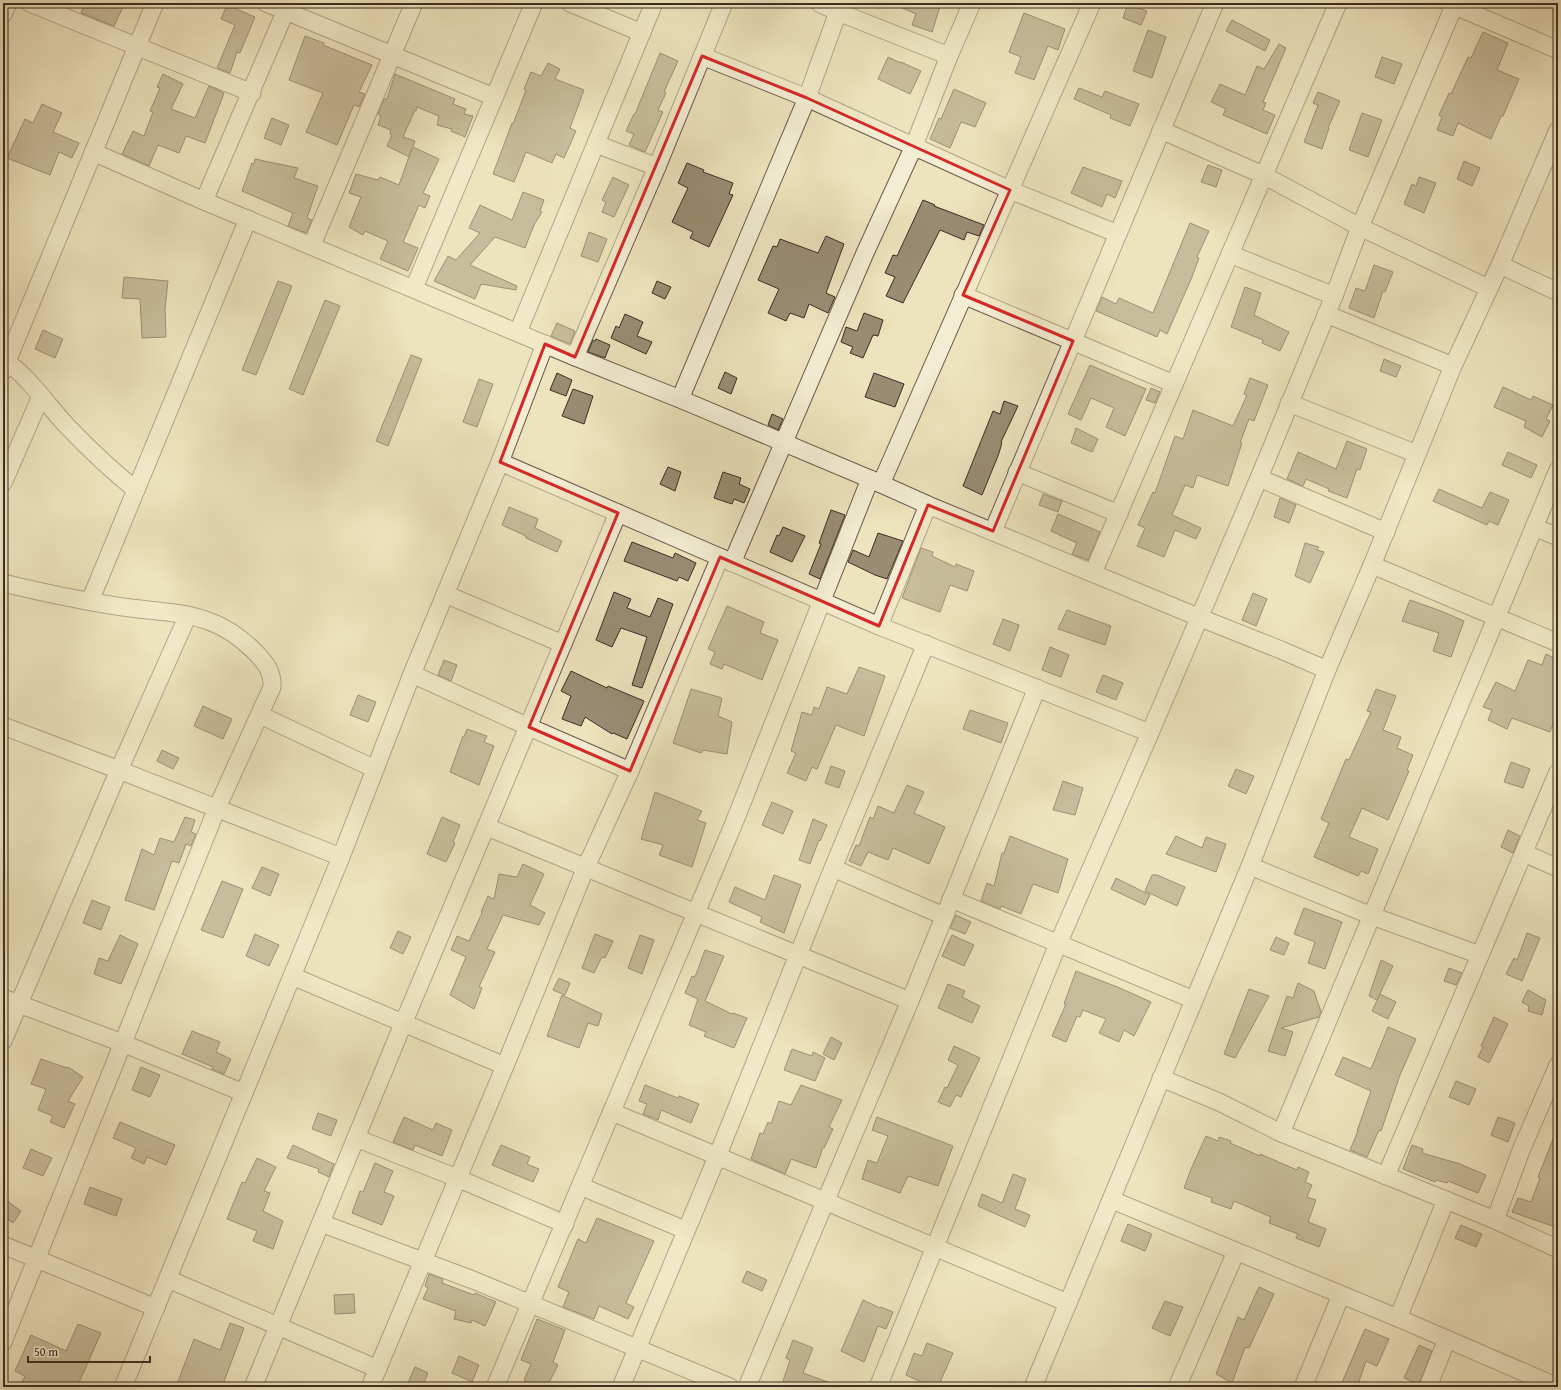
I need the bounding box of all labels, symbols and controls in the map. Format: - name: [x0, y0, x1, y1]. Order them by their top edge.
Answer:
- scale bar: [28, 1338, 150, 1364]
- text: 50 m: [34, 1343, 58, 1360]

